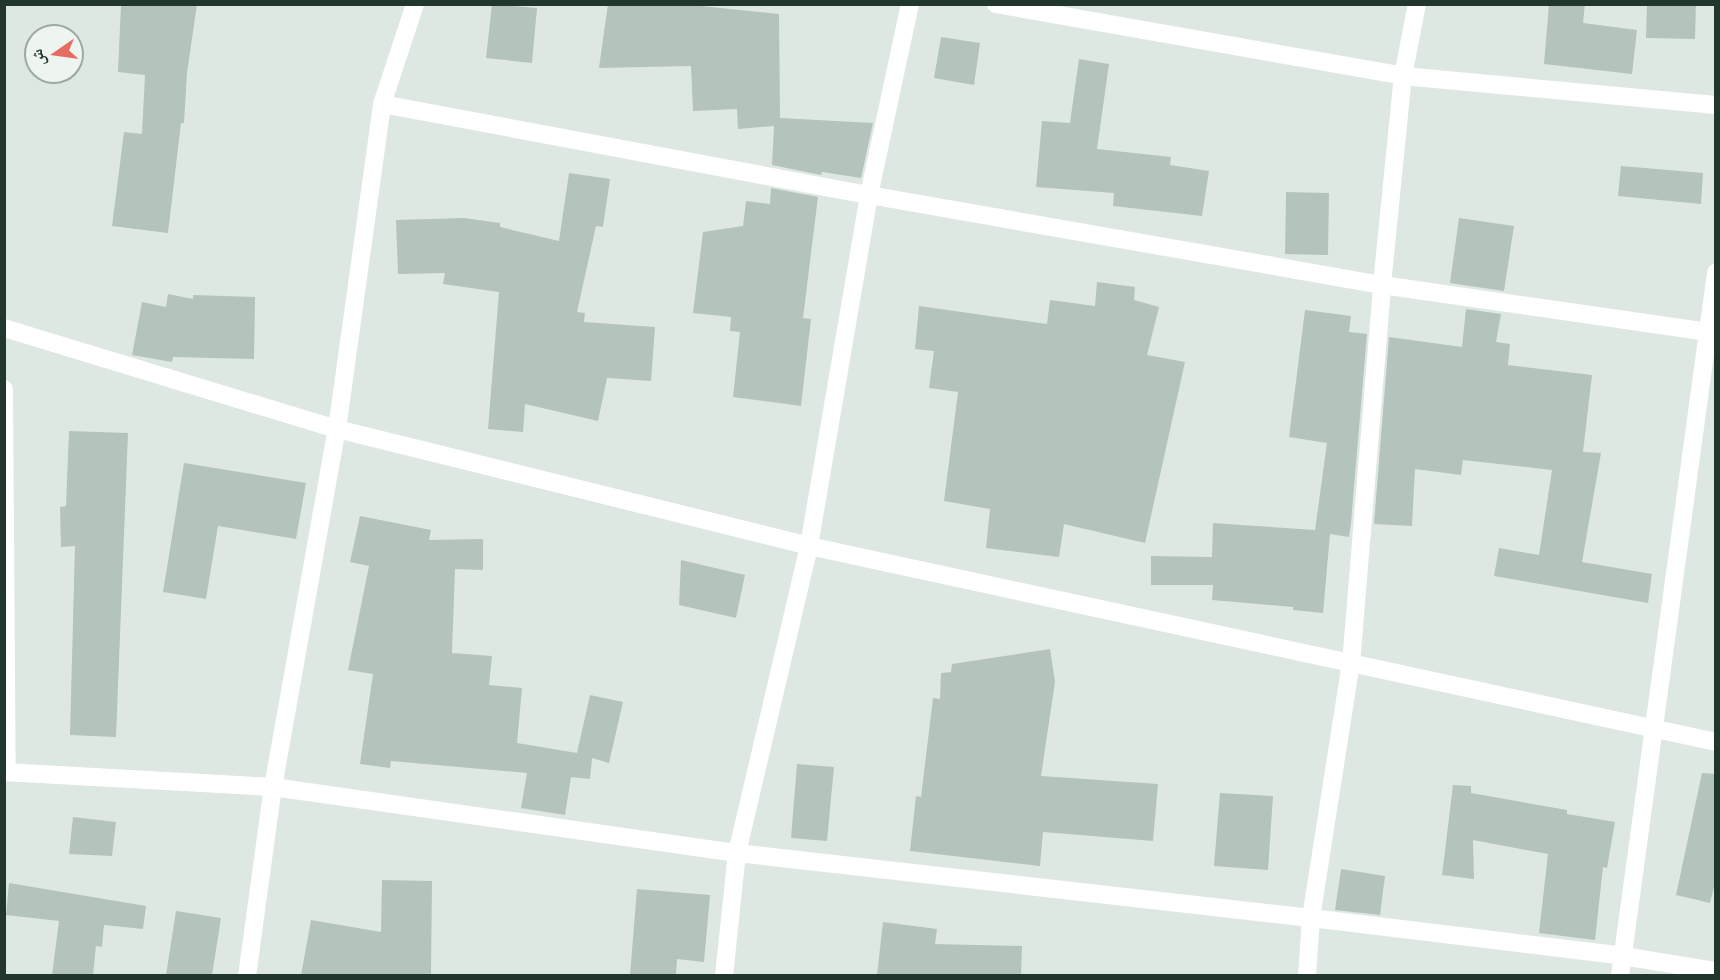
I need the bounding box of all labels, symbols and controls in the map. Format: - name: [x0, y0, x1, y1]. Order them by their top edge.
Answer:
- north arrow: [24, 24, 84, 84]
- text: ش: [26, 47, 50, 68]

